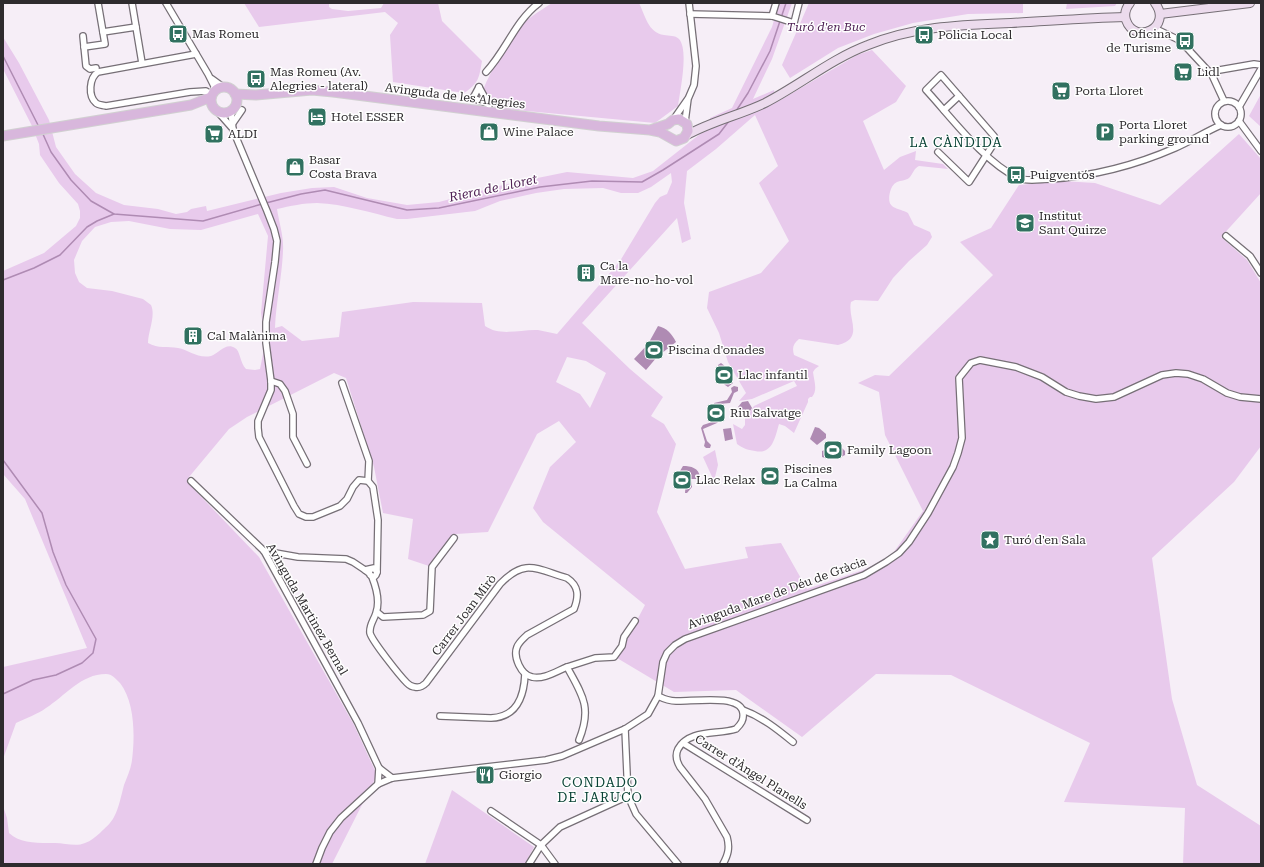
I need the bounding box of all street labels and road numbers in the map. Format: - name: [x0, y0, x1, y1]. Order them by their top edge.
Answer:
- street label: Avinguda de les Alegries: [384, 80, 526, 112]
- street label: Avinguda Martinez Bernal: [263, 541, 351, 678]
- street label: Avinguda Mare de Déu de Gràcia: [686, 554, 869, 632]
- street label: Carrer Joan Mirò: [429, 572, 499, 658]
- street label: Carrer d'Àngel Planells: [692, 732, 810, 812]

